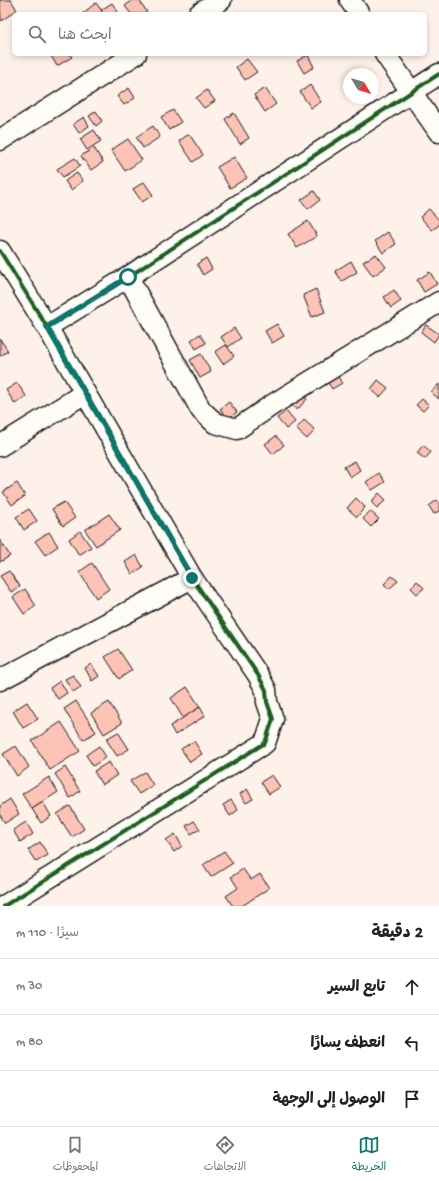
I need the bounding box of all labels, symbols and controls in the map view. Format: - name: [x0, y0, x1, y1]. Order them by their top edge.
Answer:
- search box: [12, 12, 427, 56]
- icon: search: [26, 23, 48, 45]
- text: ابحث هنا: [58, 27, 112, 45]
- north arrow: [343, 68, 379, 104]
- route start: [119, 268, 137, 286]
- route end: [183, 569, 201, 587]
- text: 2 دقيقة: [371, 924, 423, 944]
- text: سيرًا · 110 m: [16, 926, 79, 941]
- icon: ahead: [401, 976, 423, 998]
- text: 30 m: [16, 979, 42, 994]
- text: تابع السير: [328, 979, 385, 997]
- icon: left: [401, 1032, 423, 1054]
- text: 80 m: [16, 1035, 43, 1050]
- text: انعطف يسارًا: [311, 1035, 385, 1053]
- icon: arrive: [401, 1088, 423, 1110]
- text: الوصول إلى الوجهة: [272, 1091, 385, 1109]
- tab: المحفوظات: [53, 1134, 98, 1176]
- tab: الاتجاهات: [204, 1134, 246, 1176]
- tab: الخريطة: [352, 1134, 386, 1176]

